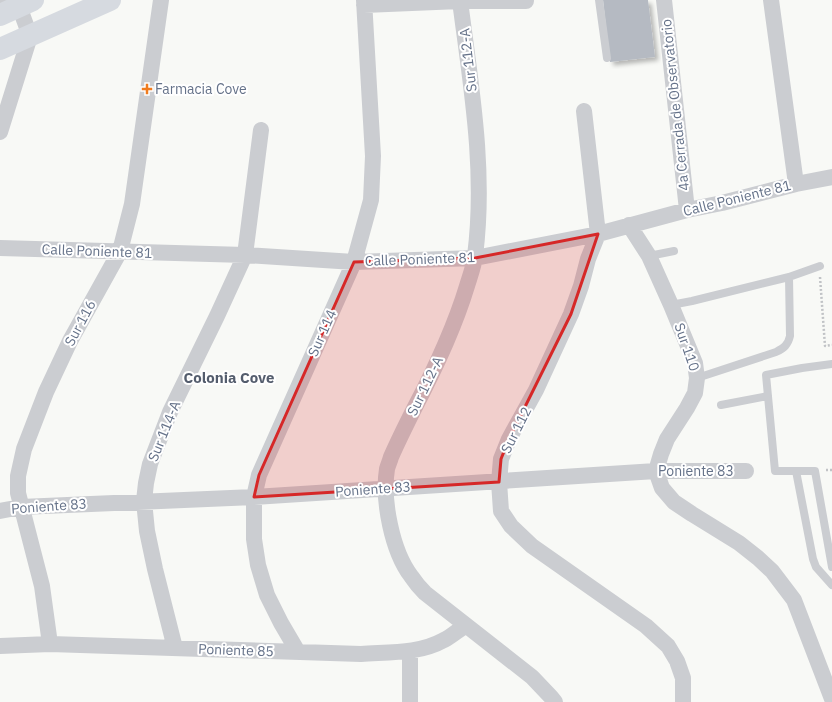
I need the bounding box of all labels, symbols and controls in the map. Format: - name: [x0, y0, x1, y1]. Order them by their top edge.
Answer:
- street label: 4a Cerrada de Observatorio: [657, 18, 693, 192]
- street label: Sur 112-A: [455, 27, 481, 93]
- place label: Farmacia Cove: [155, 80, 247, 98]
- marker: Farmacia Cove: [142, 84, 152, 94]
- street label: Calle Poniente 81: [681, 176, 793, 220]
- street label: Calle Poniente 81: [41, 240, 153, 262]
- street label: Calle Poniente 81: [364, 248, 476, 270]
- street label: Sur 116: [60, 297, 100, 349]
- street label: Sur 114: [304, 307, 340, 359]
- street label: Sur 110: [670, 321, 704, 373]
- street label: Sur 112-A: [403, 353, 447, 419]
- district label: Colonia Cove: [183, 368, 275, 387]
- street label: Sur 114-A: [144, 398, 184, 464]
- street label: Sur 112: [497, 404, 535, 456]
- street label: Poniente 83: [658, 462, 734, 480]
- street label: Poniente 83: [335, 477, 411, 501]
- street label: Poniente 83: [11, 494, 87, 518]
- street label: Poniente 85: [198, 640, 274, 660]

